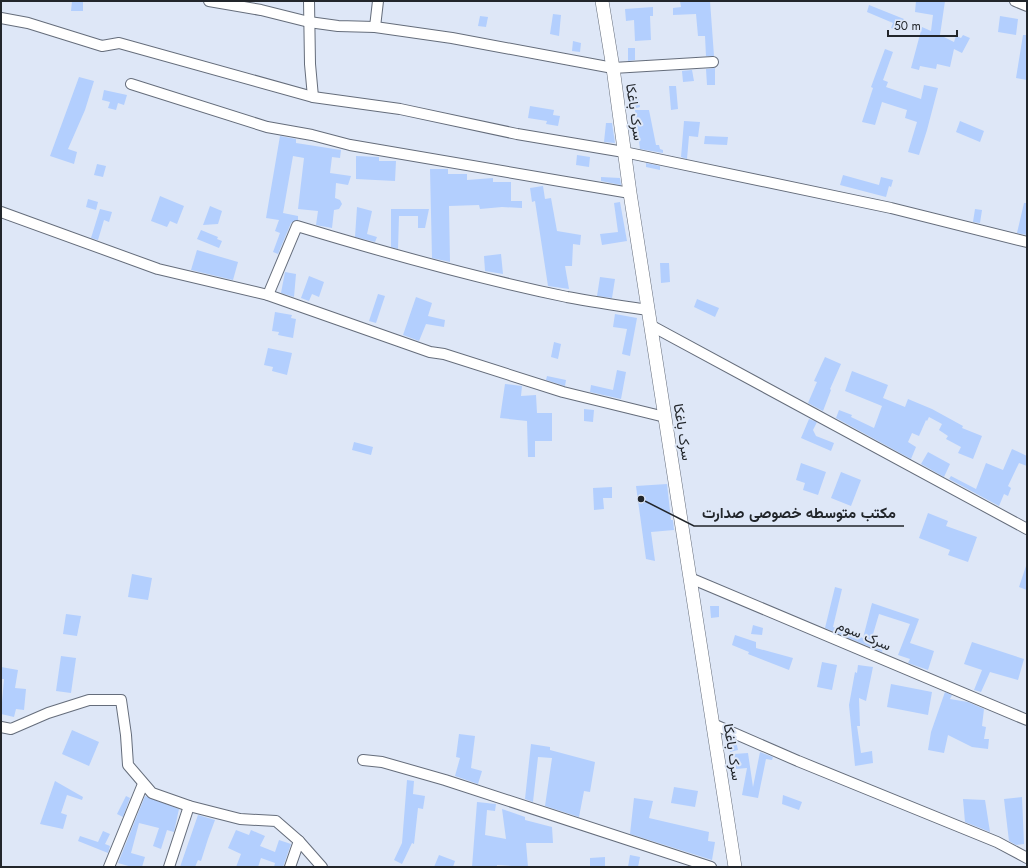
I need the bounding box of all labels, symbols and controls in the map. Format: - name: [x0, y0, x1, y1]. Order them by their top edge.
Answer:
- scale bar: [888, 12, 957, 38]
- text: 50 m: [894, 17, 921, 35]
- street label: سرک باغکا: [621, 82, 649, 142]
- street label: سرک باغکا: [669, 402, 697, 462]
- callout: مکتب متوسطه خصوصی صدارت: [694, 499, 904, 526]
- text: مکتب متوسطه خصوصی صدارت: [702, 502, 896, 524]
- street label: سرک سوم: [834, 615, 894, 655]
- street label: سرک باغکا: [719, 722, 747, 782]

